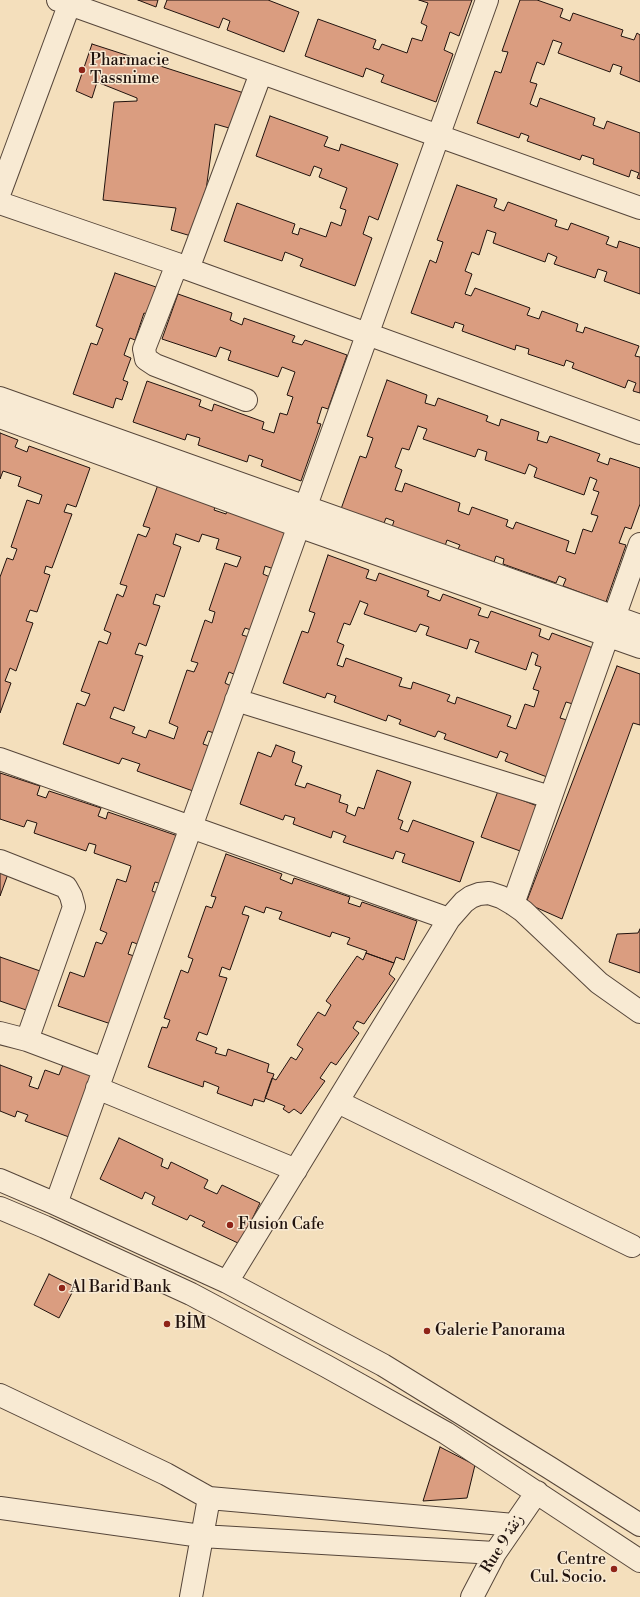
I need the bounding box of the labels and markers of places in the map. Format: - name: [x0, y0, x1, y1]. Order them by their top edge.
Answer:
- place label: Pharmacie Tassnime: [90, 51, 169, 89]
- marker: Pharmacie Tassnime: [77, 65, 87, 75]
- place label: Fusion Cafe: [238, 1215, 324, 1235]
- marker: Fusion Cafe: [225, 1220, 235, 1230]
- place label: Al Barid Bank: [70, 1278, 170, 1298]
- marker: Al Barid Bank: [57, 1283, 67, 1293]
- place label: BİM: [175, 1314, 206, 1334]
- marker: BİM: [162, 1319, 172, 1329]
- place label: Galerie Panorama: [435, 1321, 565, 1341]
- marker: Galerie Panorama: [422, 1326, 432, 1336]
- place label: Centre Cul. Socio.: [530, 1550, 606, 1588]
- marker: Centre Cul. Socio.: [609, 1564, 619, 1574]

